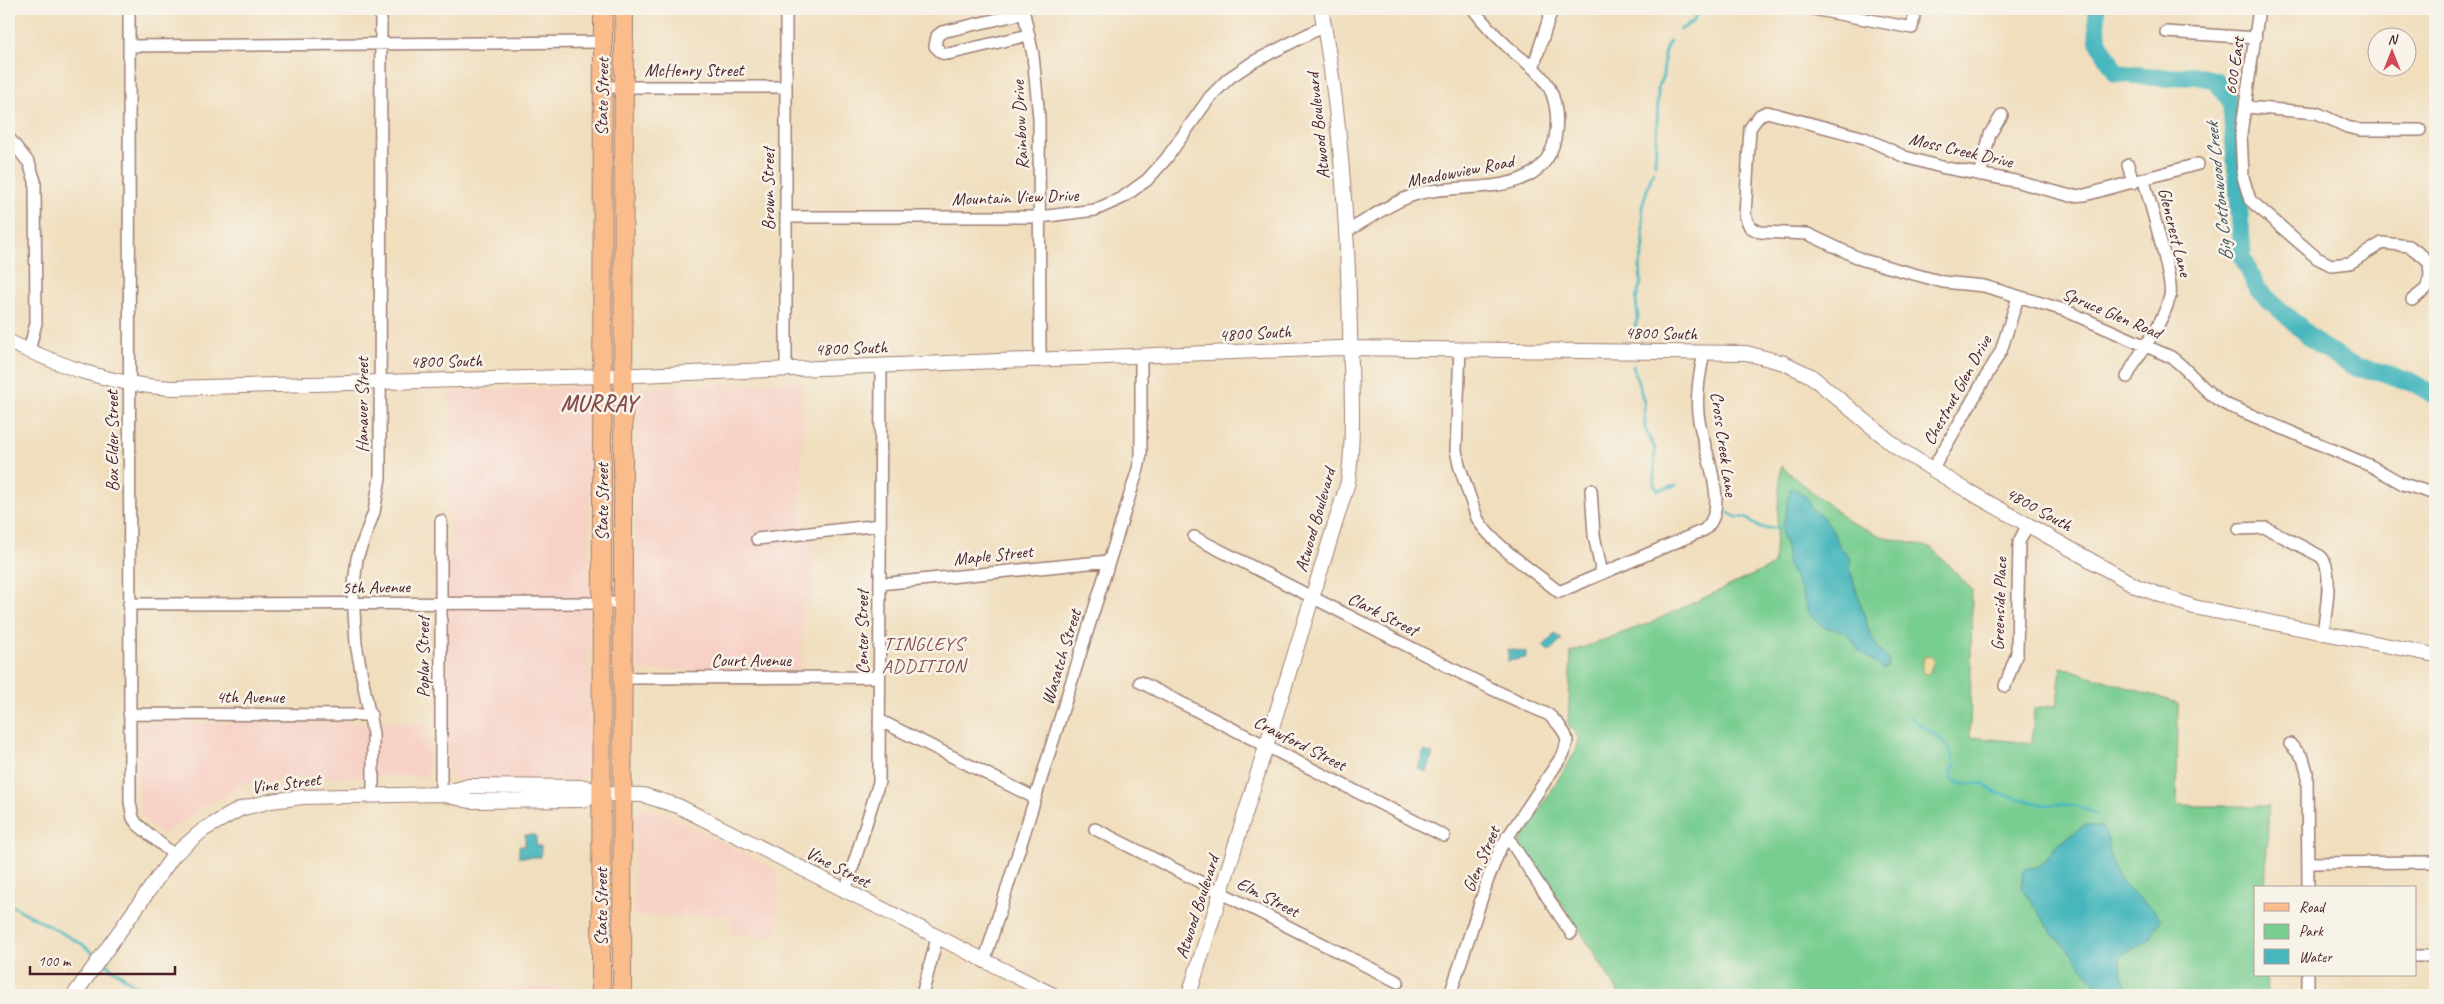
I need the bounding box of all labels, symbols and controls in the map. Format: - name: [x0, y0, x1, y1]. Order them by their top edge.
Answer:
- north arrow: [2366, 28, 2416, 78]
- text: N: [2388, 31, 2399, 48]
- street label: 600 East: [2219, 34, 2249, 96]
- street label: State Street: [590, 56, 614, 136]
- street label: McHenry Street: [645, 59, 745, 81]
- street label: Atwood Boulevard: [1301, 69, 1335, 180]
- street label: Rainbow Drive: [1007, 79, 1033, 170]
- water label: Big Cottonwood Creek: [2199, 118, 2238, 262]
- street label: Moss Creek Drive: [1907, 127, 2016, 173]
- street label: Brown Street: [757, 145, 779, 230]
- street label: Meadowview Road: [1405, 149, 1518, 192]
- street label: Mountain View Drive: [951, 184, 1080, 210]
- street label: Glencrest Lane: [2153, 185, 2197, 280]
- street label: Spruce Glen Road: [2059, 282, 2168, 345]
- street label: 4800 South: [1218, 320, 1293, 346]
- street label: 4800 South: [1625, 321, 1698, 345]
- street label: Chestnut Glen Drive: [1918, 330, 1997, 449]
- street label: 4800 South: [814, 336, 888, 360]
- street label: 4800 South: [410, 349, 483, 373]
- street label: Hanauer Street: [351, 355, 373, 453]
- street label: Box Elder Street: [101, 388, 123, 492]
- district label: MURRAY: [561, 390, 641, 418]
- street label: Cross Creek Lane: [1706, 390, 1742, 499]
- street label: State Street: [591, 461, 613, 541]
- street label: Atwood Boulevard: [1290, 463, 1341, 574]
- street label: 4800 South: [2002, 482, 2077, 537]
- street label: Maple Street: [952, 540, 1036, 570]
- street label: Greenside Place: [1986, 556, 2012, 651]
- street label: 5th Avenue: [342, 575, 411, 599]
- street label: Center Street: [851, 587, 873, 674]
- street label: Clark Street: [1344, 587, 1424, 642]
- street label: Wasatch Street: [1036, 605, 1087, 707]
- street label: Poplar Street: [412, 613, 434, 698]
- district label: TINGLEYS ADDITION: [882, 632, 968, 678]
- street label: Court Avenue: [711, 649, 792, 671]
- street label: 4th Avenue: [216, 686, 285, 708]
- street label: Crawford Street: [1250, 710, 1352, 777]
- street label: Vine Street: [250, 768, 324, 798]
- street label: Glen Street: [1457, 821, 1505, 895]
- street label: Vine Street: [802, 841, 876, 893]
- street label: Atwood Boulevard: [1170, 850, 1225, 961]
- street label: State Street: [590, 866, 612, 946]
- street label: Elm Street: [1233, 872, 1305, 923]
- legend: [2254, 886, 2416, 976]
- text: Road: [2299, 898, 2326, 917]
- text: Park: [2299, 922, 2324, 941]
- scale bar: [30, 944, 175, 976]
- text: Water: [2299, 948, 2333, 967]
- text: 100 m: [38, 952, 72, 971]

